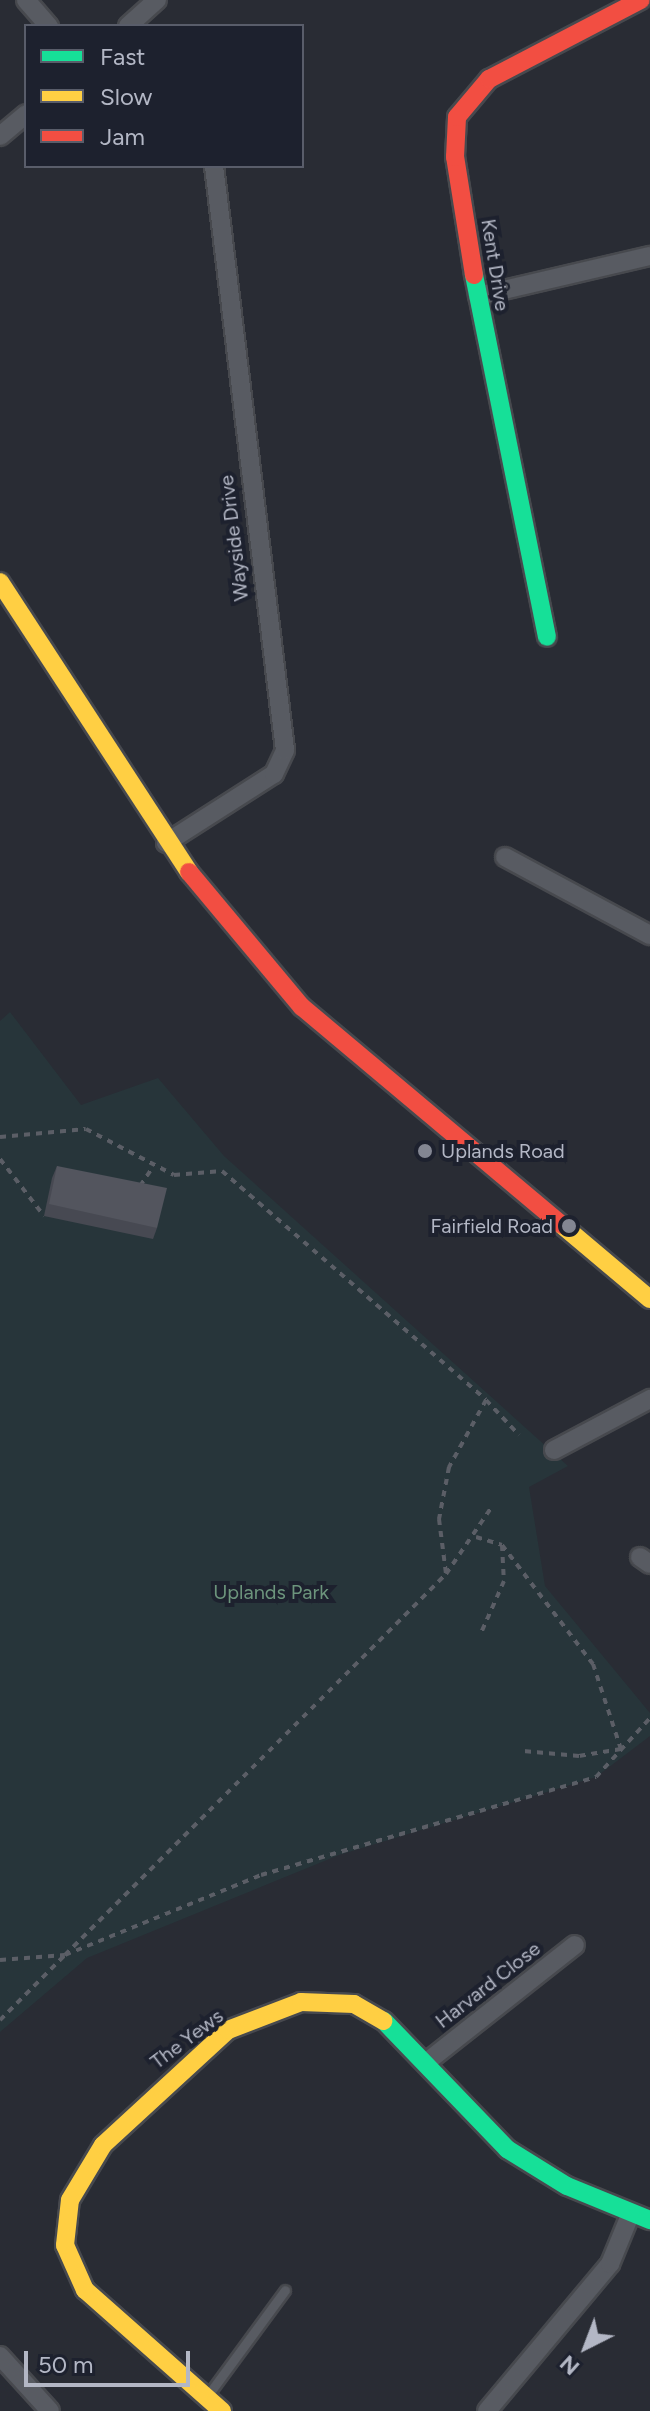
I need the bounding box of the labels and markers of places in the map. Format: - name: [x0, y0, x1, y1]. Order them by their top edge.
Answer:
- place label: Uplands Road: [441, 1139, 565, 1163]
- marker: Uplands Road: [416, 1142, 434, 1160]
- place label: Fairfield Road: [431, 1214, 553, 1238]
- marker: Fairfield Road: [560, 1217, 578, 1235]

